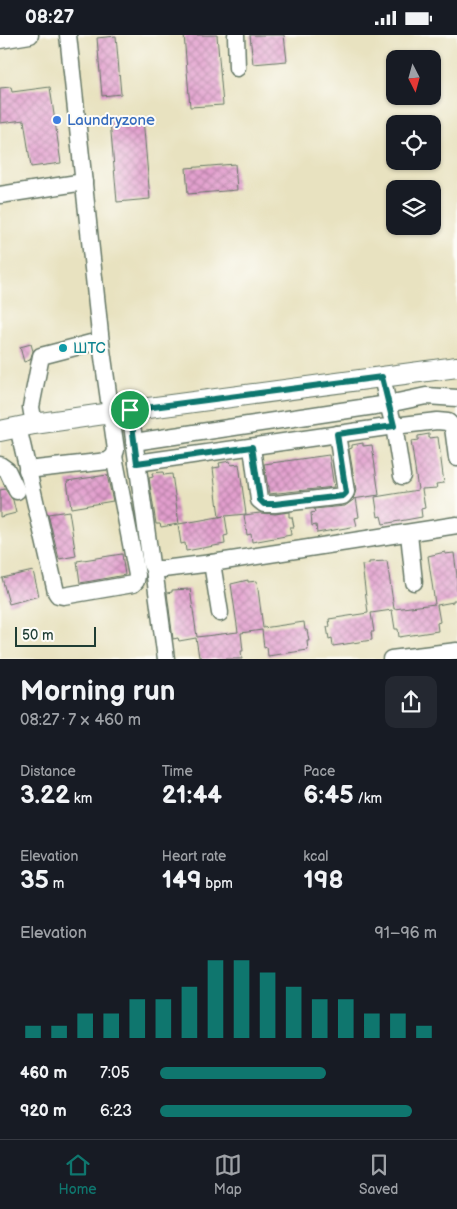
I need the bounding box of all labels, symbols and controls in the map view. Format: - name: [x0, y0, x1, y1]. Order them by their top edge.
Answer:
- text: 08:27: [25, 6, 74, 29]
- north arrow: [386, 50, 441, 105]
- map controls: [386, 50, 441, 235]
- place label: Laundryzone: [67, 111, 155, 130]
- marker: Laundryzone: [51, 114, 63, 126]
- button: locate: [386, 115, 441, 170]
- button: layers: [386, 180, 441, 235]
- place label: ШТС: [73, 339, 106, 358]
- marker: ШТС: [57, 342, 69, 354]
- pin: [109, 389, 151, 431]
- icon: arrive: [116, 396, 144, 424]
- scale bar: [15, 624, 96, 647]
- text: 50 m: [22, 627, 54, 644]
- text: Morning run: [20, 675, 175, 708]
- button: share: [385, 676, 437, 728]
- text: 08:27 · 7 × 460 m: [20, 711, 141, 730]
- text: Distance: [20, 763, 76, 780]
- text: Time: [162, 763, 193, 780]
- text: Pace: [303, 763, 335, 780]
- text: 3.22: [20, 780, 70, 811]
- text: 21:44: [162, 780, 222, 811]
- text: 6:45: [303, 780, 354, 811]
- text: km: [70, 790, 92, 807]
- text: /km: [354, 790, 382, 807]
- text: Elevation: [20, 848, 78, 865]
- text: Heart rate: [162, 848, 226, 865]
- text: kcal: [303, 848, 328, 865]
- text: 35: [20, 865, 49, 896]
- text: 149: [162, 865, 202, 896]
- text: 198: [303, 865, 344, 896]
- text: m: [49, 875, 64, 892]
- text: bpm: [202, 875, 233, 892]
- text: Elevation: [20, 924, 87, 943]
- text: 91–96 m: [374, 924, 437, 943]
- text: 460 m: [20, 1064, 67, 1083]
- text: 7:05: [100, 1064, 130, 1083]
- text: 920 m: [20, 1102, 67, 1121]
- text: 6:23: [100, 1102, 132, 1121]
- tab: Home: [59, 1151, 97, 1198]
- tab: Map: [214, 1151, 242, 1198]
- tab: Saved: [359, 1151, 398, 1198]

